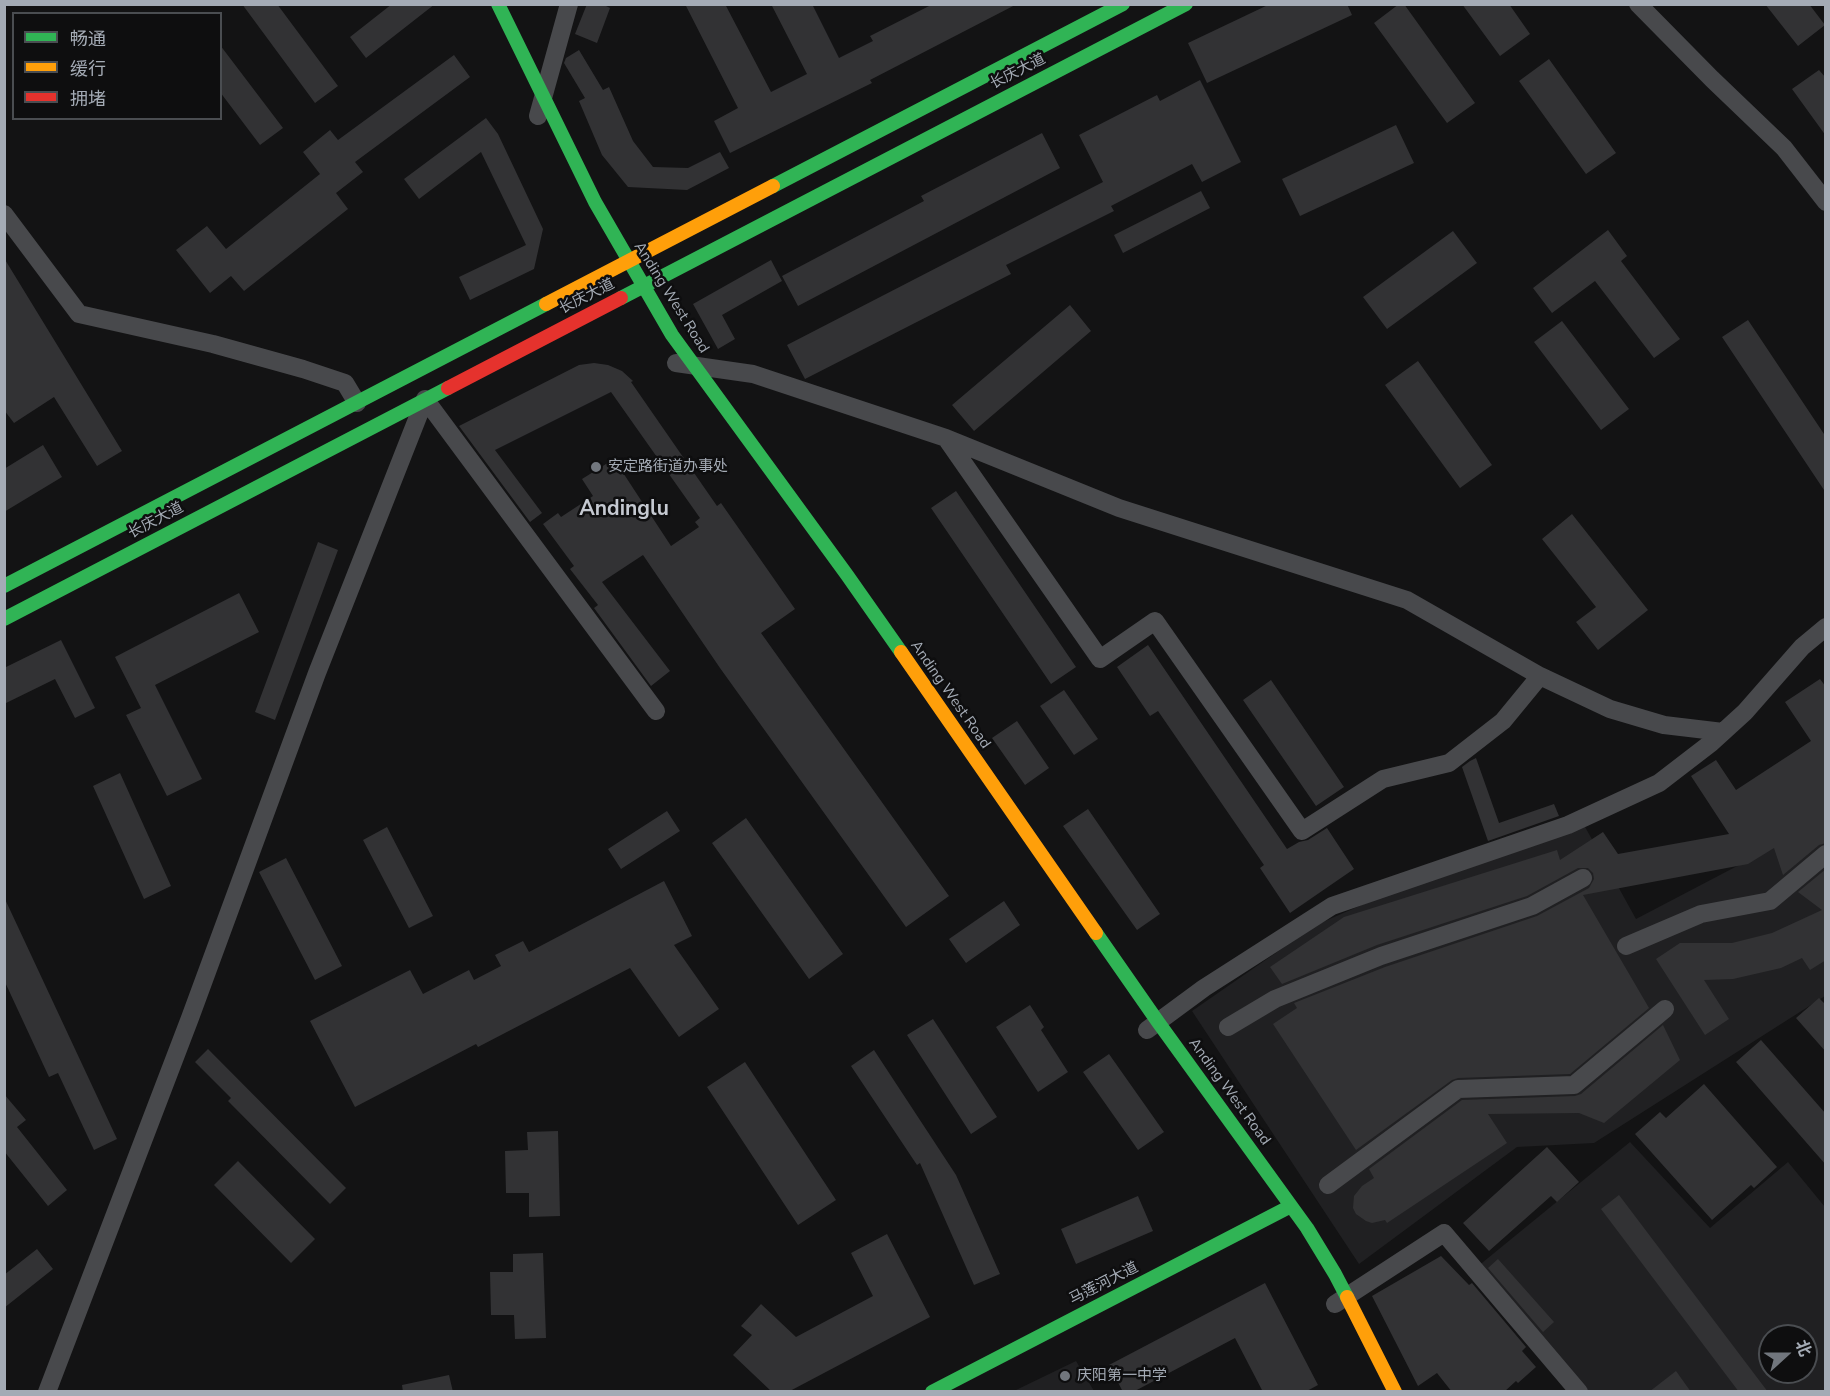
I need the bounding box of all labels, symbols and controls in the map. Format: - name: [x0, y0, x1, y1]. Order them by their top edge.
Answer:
- legend: [12, 12, 222, 120]
- text: 畅通: [70, 27, 106, 51]
- street label: 长庆大道: [987, 50, 1049, 94]
- text: 缓行: [70, 57, 106, 81]
- text: 拥堵: [70, 87, 106, 111]
- street label: Anding West Road: [630, 239, 712, 357]
- street label: 长庆大道: [556, 275, 618, 319]
- place label: 安定路街道办事处: [608, 458, 728, 476]
- marker: 安定路街道办事处: [589, 460, 603, 474]
- district label: Andinglu: [579, 497, 669, 523]
- street label: 长庆大道: [125, 499, 187, 543]
- street label: Anding West Road: [906, 638, 994, 752]
- street label: Anding West Road: [1184, 1035, 1274, 1149]
- street label: 马莲河大道: [1067, 1259, 1141, 1309]
- north arrow: [1758, 1324, 1818, 1384]
- text: 北: [1790, 1337, 1816, 1360]
- place label: 庆阳第一中学: [1077, 1367, 1167, 1385]
- marker: 庆阳第一中学: [1058, 1369, 1072, 1383]

